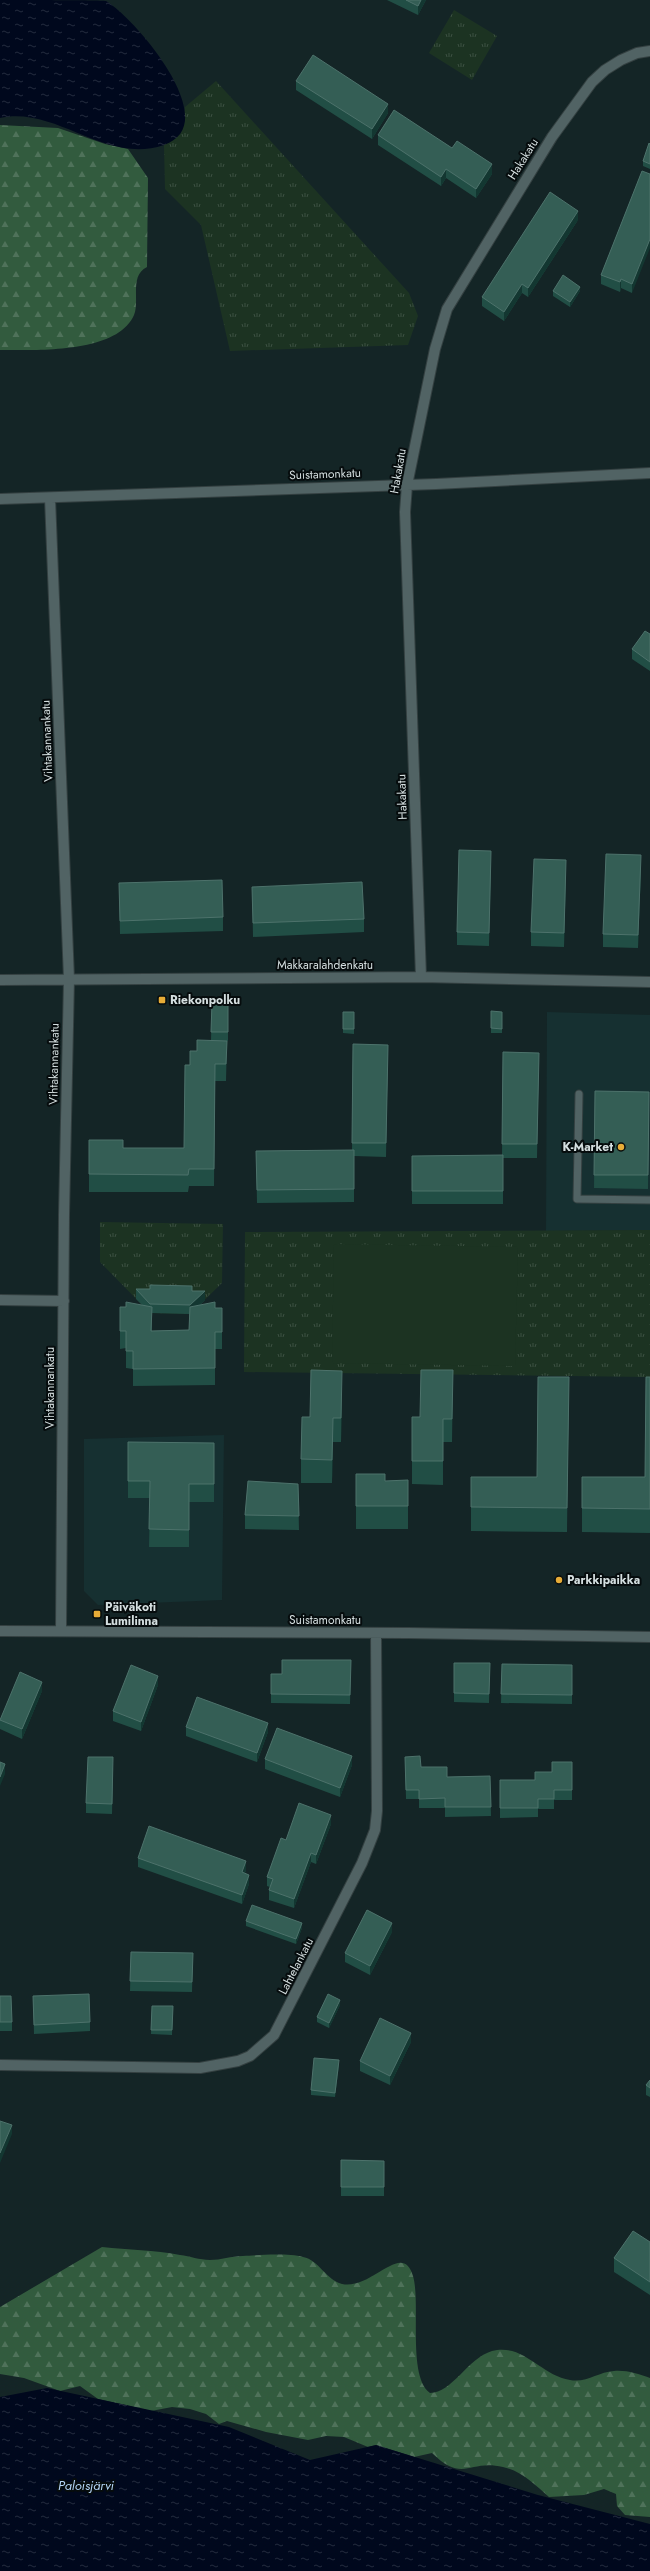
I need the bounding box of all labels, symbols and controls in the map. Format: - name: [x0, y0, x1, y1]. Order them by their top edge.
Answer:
- street label: Hakakatu: [503, 135, 543, 183]
- street label: Hakakatu: [385, 447, 411, 495]
- street label: Suistamonkatu: [289, 464, 361, 484]
- street label: Vihtakannankatu: [37, 700, 57, 782]
- street label: Hakakatu: [392, 774, 412, 820]
- street label: Makkaralahdenkatu: [277, 956, 373, 974]
- place label: Riekonpolku: [170, 991, 240, 1009]
- marker: Riekonpolku: [157, 995, 167, 1005]
- street label: Vihtakannankatu: [44, 1023, 64, 1105]
- place label: K-Market: [562, 1138, 613, 1156]
- marker: K-Market: [616, 1142, 626, 1152]
- street label: Vihtakannankatu: [41, 1347, 59, 1429]
- place label: Parkkipaikka: [567, 1571, 640, 1589]
- marker: Parkkipaikka: [554, 1575, 564, 1585]
- place label: Päiväkoti Lumilinna: [105, 1598, 158, 1630]
- marker: Päiväkoti Lumilinna: [92, 1609, 102, 1619]
- street label: Suistamonkatu: [289, 1611, 361, 1629]
- street label: Lahtelankatu: [274, 1934, 318, 1998]
- water label: Paloisjärvi: [58, 2476, 115, 2495]

